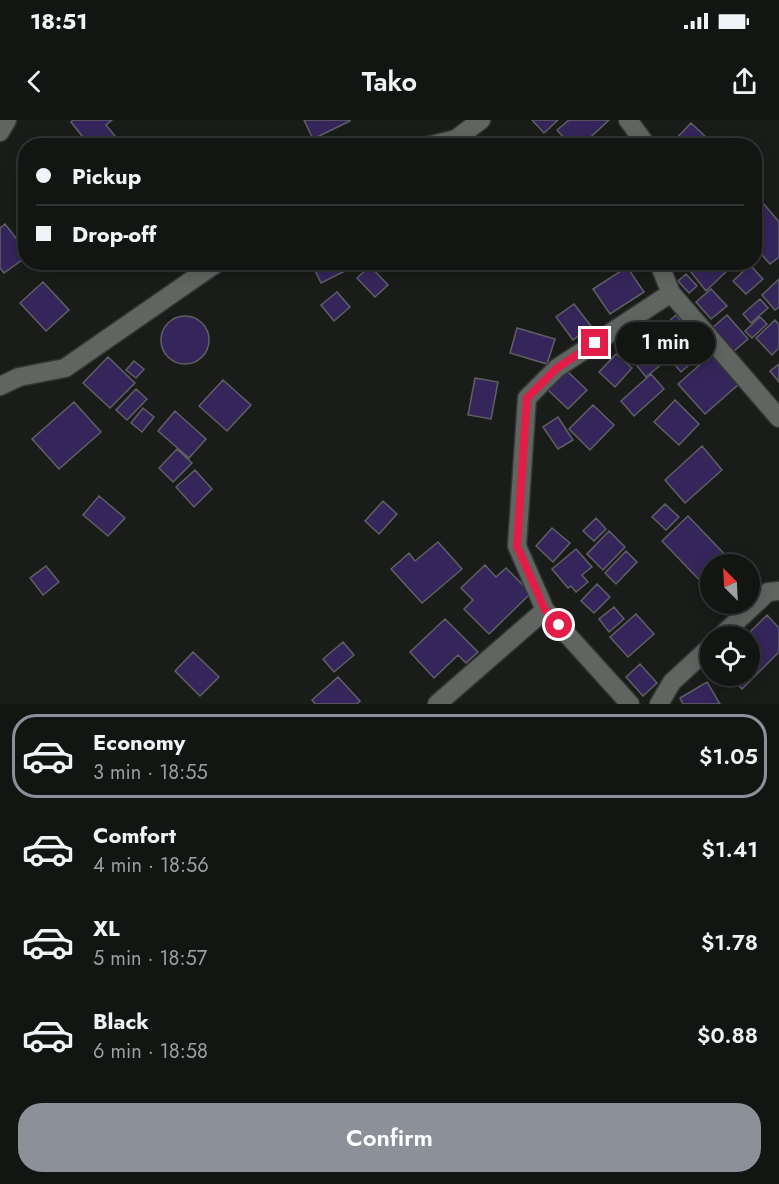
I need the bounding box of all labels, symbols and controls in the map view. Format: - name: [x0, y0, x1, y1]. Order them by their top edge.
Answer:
- text: 18:51: [30, 5, 87, 37]
- text: Tako: [362, 62, 417, 101]
- icon: back: [18, 65, 51, 98]
- icon: share: [728, 65, 761, 98]
- text: Pickup: [72, 160, 141, 192]
- text: Drop-off: [72, 218, 156, 250]
- callout: 1 min: [616, 322, 715, 364]
- text: 1 min: [641, 328, 690, 357]
- route end: [581, 329, 608, 356]
- north arrow: [700, 554, 760, 614]
- map controls: [700, 554, 760, 686]
- route start: [545, 611, 572, 638]
- button: locate: [700, 626, 760, 686]
- text: Economy: [93, 726, 185, 758]
- icon: car: [21, 729, 75, 783]
- text: $1.05: [699, 740, 758, 772]
- text: 3 min · 18:55: [93, 758, 208, 787]
- text: Comfort: [93, 819, 176, 851]
- icon: car: [21, 822, 75, 876]
- text: $1.41: [702, 833, 758, 865]
- text: 4 min · 18:56: [93, 851, 209, 880]
- text: XL: [93, 912, 120, 944]
- icon: car: [21, 915, 75, 969]
- text: $1.78: [701, 926, 758, 958]
- text: 5 min · 18:57: [93, 944, 207, 973]
- text: Black: [93, 1005, 149, 1037]
- icon: car: [21, 1008, 75, 1062]
- text: $0.88: [697, 1019, 758, 1051]
- text: 6 min · 18:58: [93, 1037, 208, 1066]
- button: Confirm: [18, 1103, 761, 1172]

